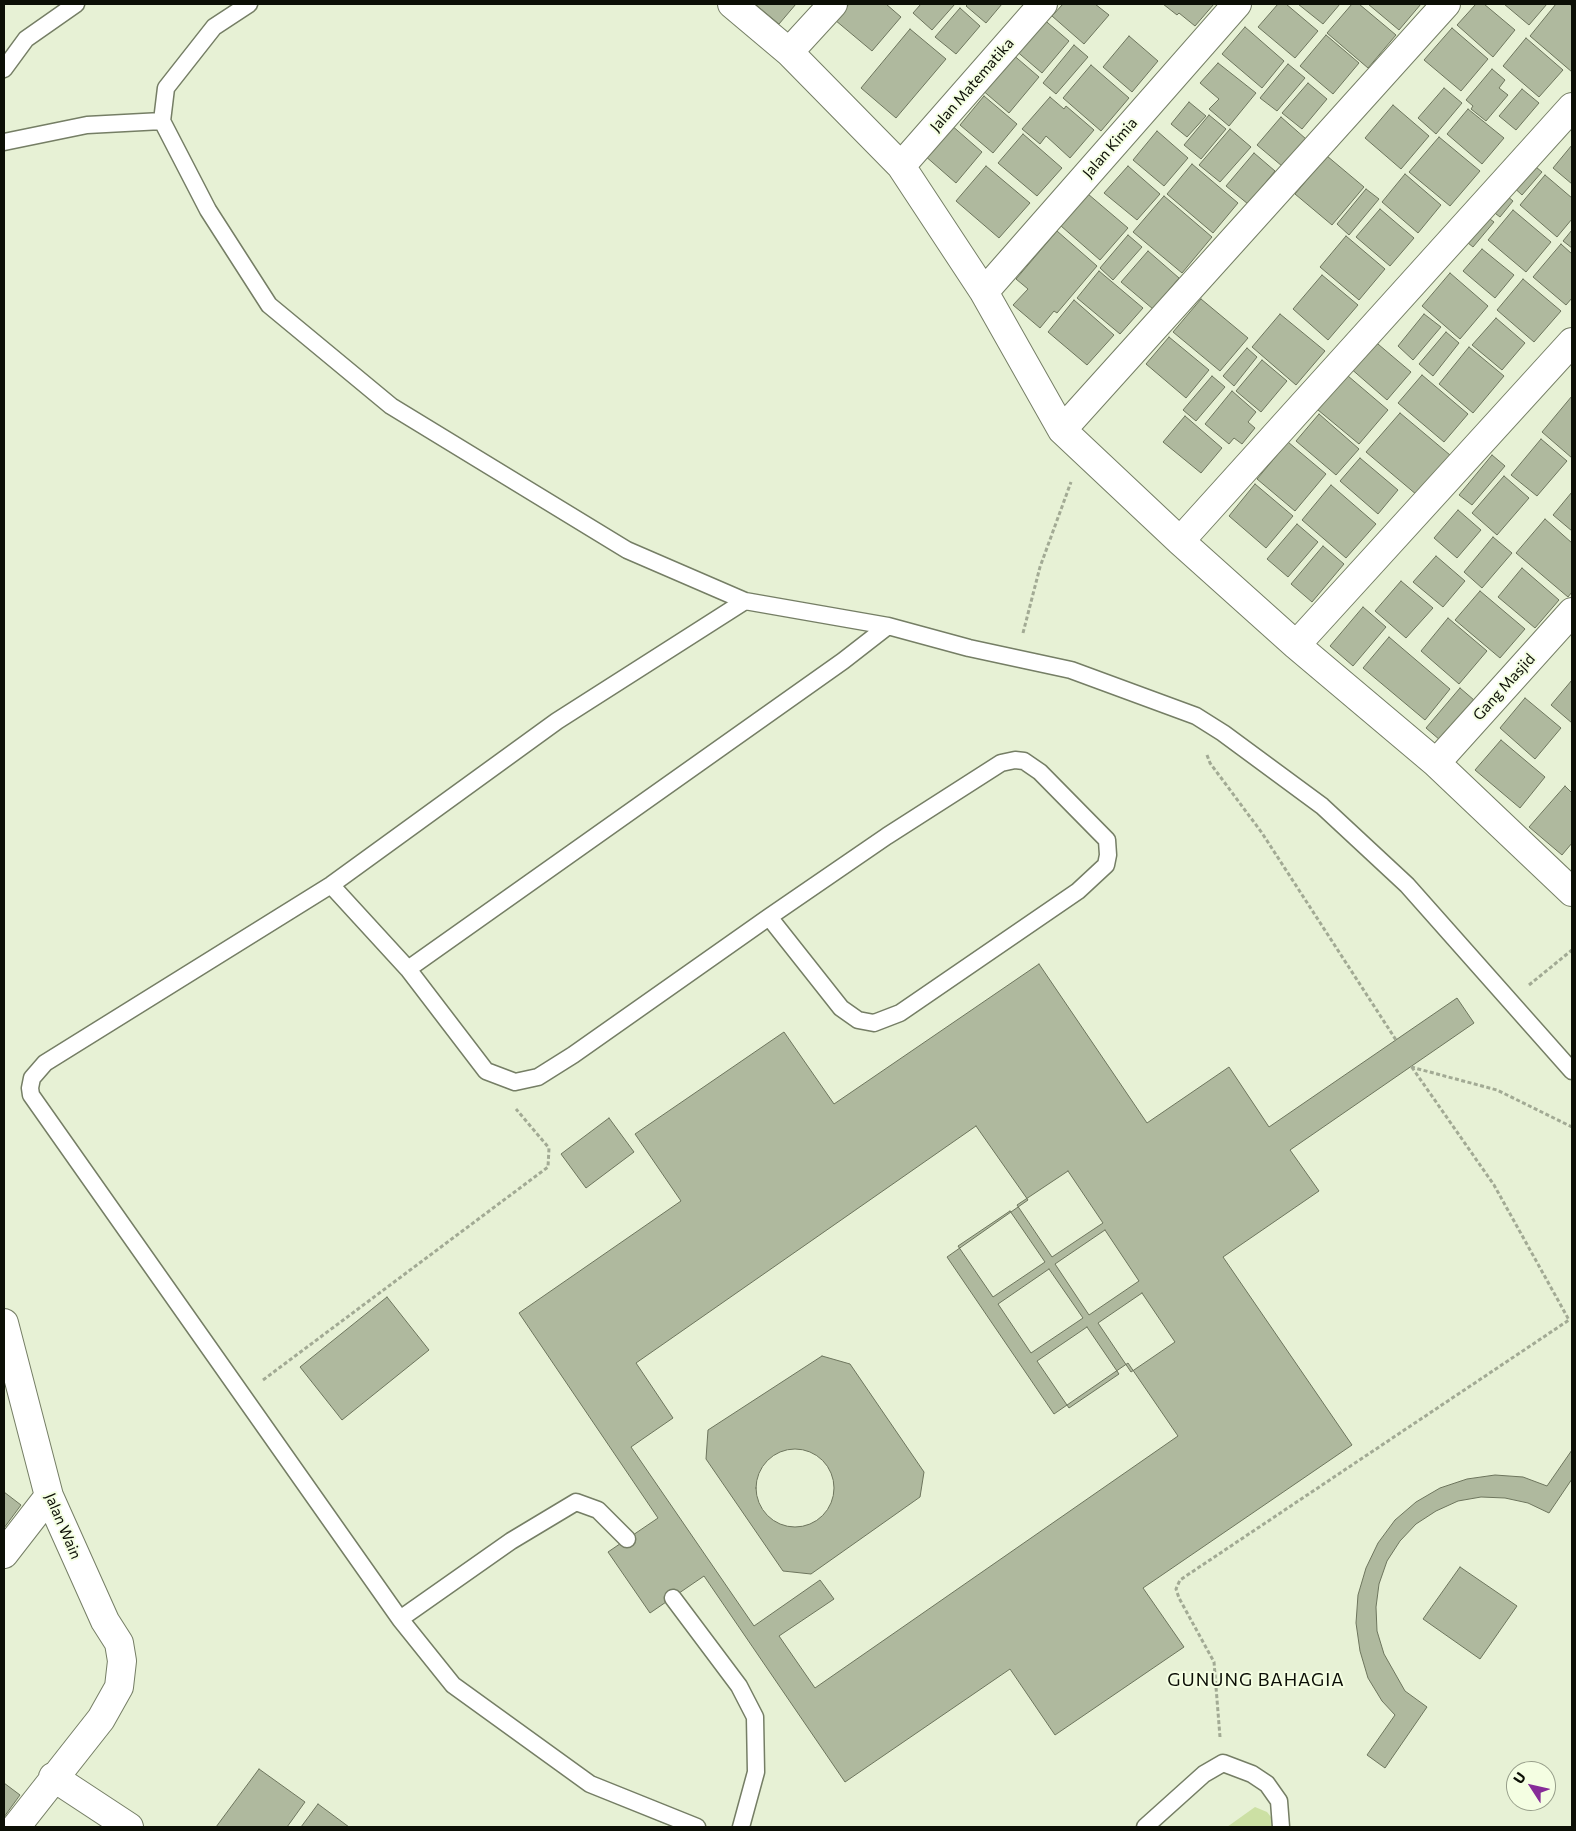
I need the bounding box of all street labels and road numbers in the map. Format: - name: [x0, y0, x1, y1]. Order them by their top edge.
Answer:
- street label: Jalan Matematika: [926, 34, 1018, 136]
- street label: Jalan Kimia: [1079, 114, 1141, 182]
- street label: Gang Masjid: [1469, 650, 1539, 724]
- street label: Jalan Wain: [41, 1490, 85, 1562]

